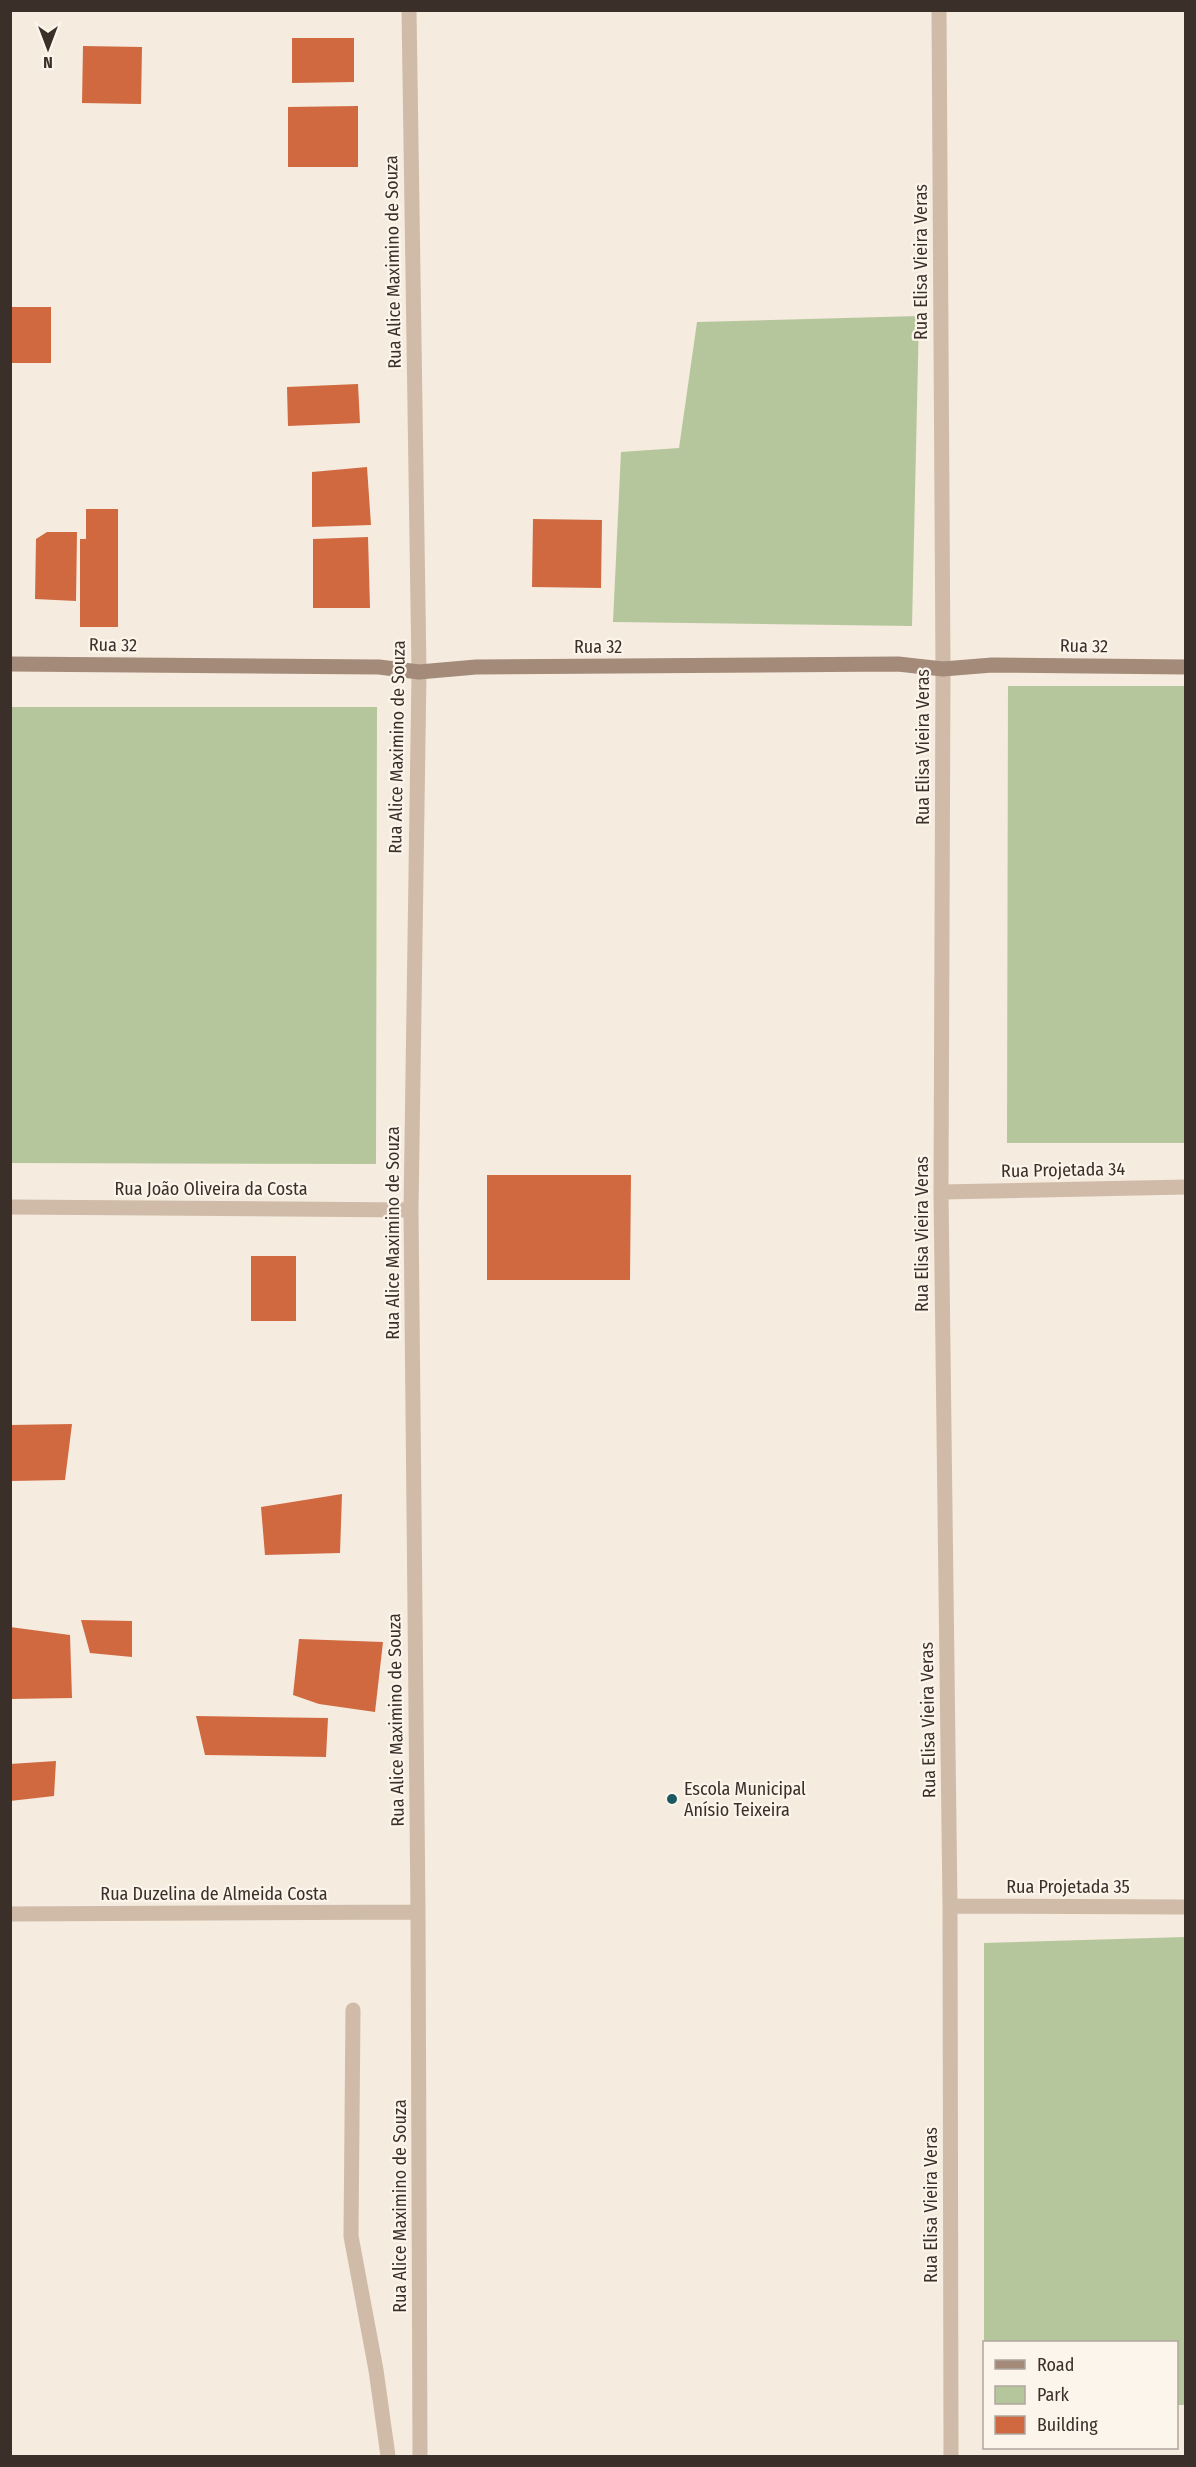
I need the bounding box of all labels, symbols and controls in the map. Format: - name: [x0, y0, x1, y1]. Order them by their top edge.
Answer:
- north arrow: [18, 18, 78, 78]
- text: N: [43, 53, 53, 72]
- street label: Rua Alice Maximino de Souza: [380, 155, 406, 369]
- street label: Rua Elisa Vieira Veras: [910, 184, 932, 340]
- street label: Rua 32: [89, 634, 137, 656]
- street label: Rua 32: [1060, 635, 1108, 657]
- street label: Rua 32: [574, 636, 622, 658]
- street label: Rua Alice Maximino de Souza: [384, 640, 410, 854]
- street label: Rua Elisa Vieira Veras: [912, 669, 934, 825]
- street label: Rua Alice Maximino de Souza: [382, 1126, 404, 1340]
- street label: Rua Elisa Vieira Veras: [911, 1156, 933, 1312]
- street label: Rua Projetada 34: [1001, 1158, 1125, 1182]
- street label: Rua João Oliveira da Costa: [115, 1178, 308, 1200]
- street label: Rua Alice Maximino de Souza: [383, 1613, 409, 1827]
- street label: Rua Elisa Vieira Veras: [916, 1641, 940, 1798]
- place label: Escola Municipal Anísio Teixeira: [684, 1778, 806, 1821]
- marker: Escola Municipal Anísio Teixeira: [665, 1792, 679, 1806]
- street label: Rua Projetada 35: [1006, 1876, 1130, 1898]
- street label: Rua Duzelina de Almeida Costa: [100, 1883, 328, 1905]
- street label: Rua Alice Maximino de Souza: [389, 2099, 411, 2313]
- street label: Rua Elisa Vieira Veras: [920, 2127, 942, 2283]
- legend: [983, 2341, 1178, 2449]
- text: Road: [1037, 2354, 1074, 2376]
- text: Park: [1037, 2384, 1070, 2406]
- text: Building: [1037, 2414, 1098, 2436]

